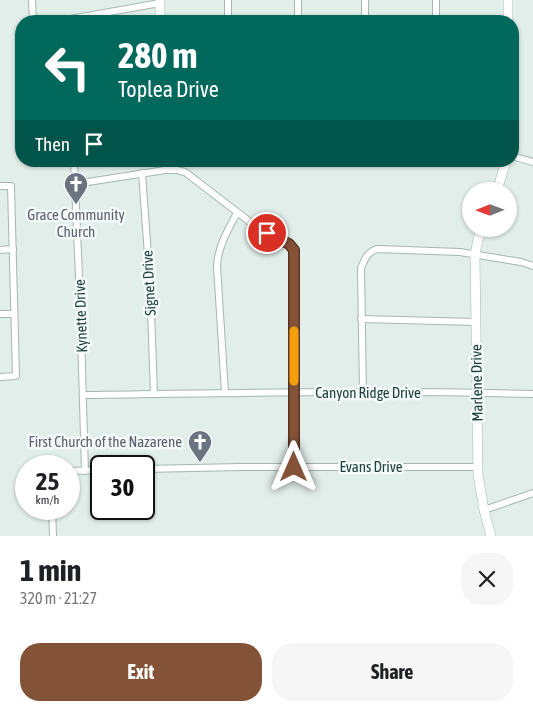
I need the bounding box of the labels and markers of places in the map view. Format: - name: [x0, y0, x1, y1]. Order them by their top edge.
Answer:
- church icon: Grace Community Church: [63, 171, 89, 205]
- place label: Grace Community Church: [27, 206, 125, 240]
- pin: [246, 212, 288, 254]
- church icon: First Church of the Nazarene: [187, 429, 213, 463]
- place label: First Church of the Nazarene: [29, 433, 182, 450]

